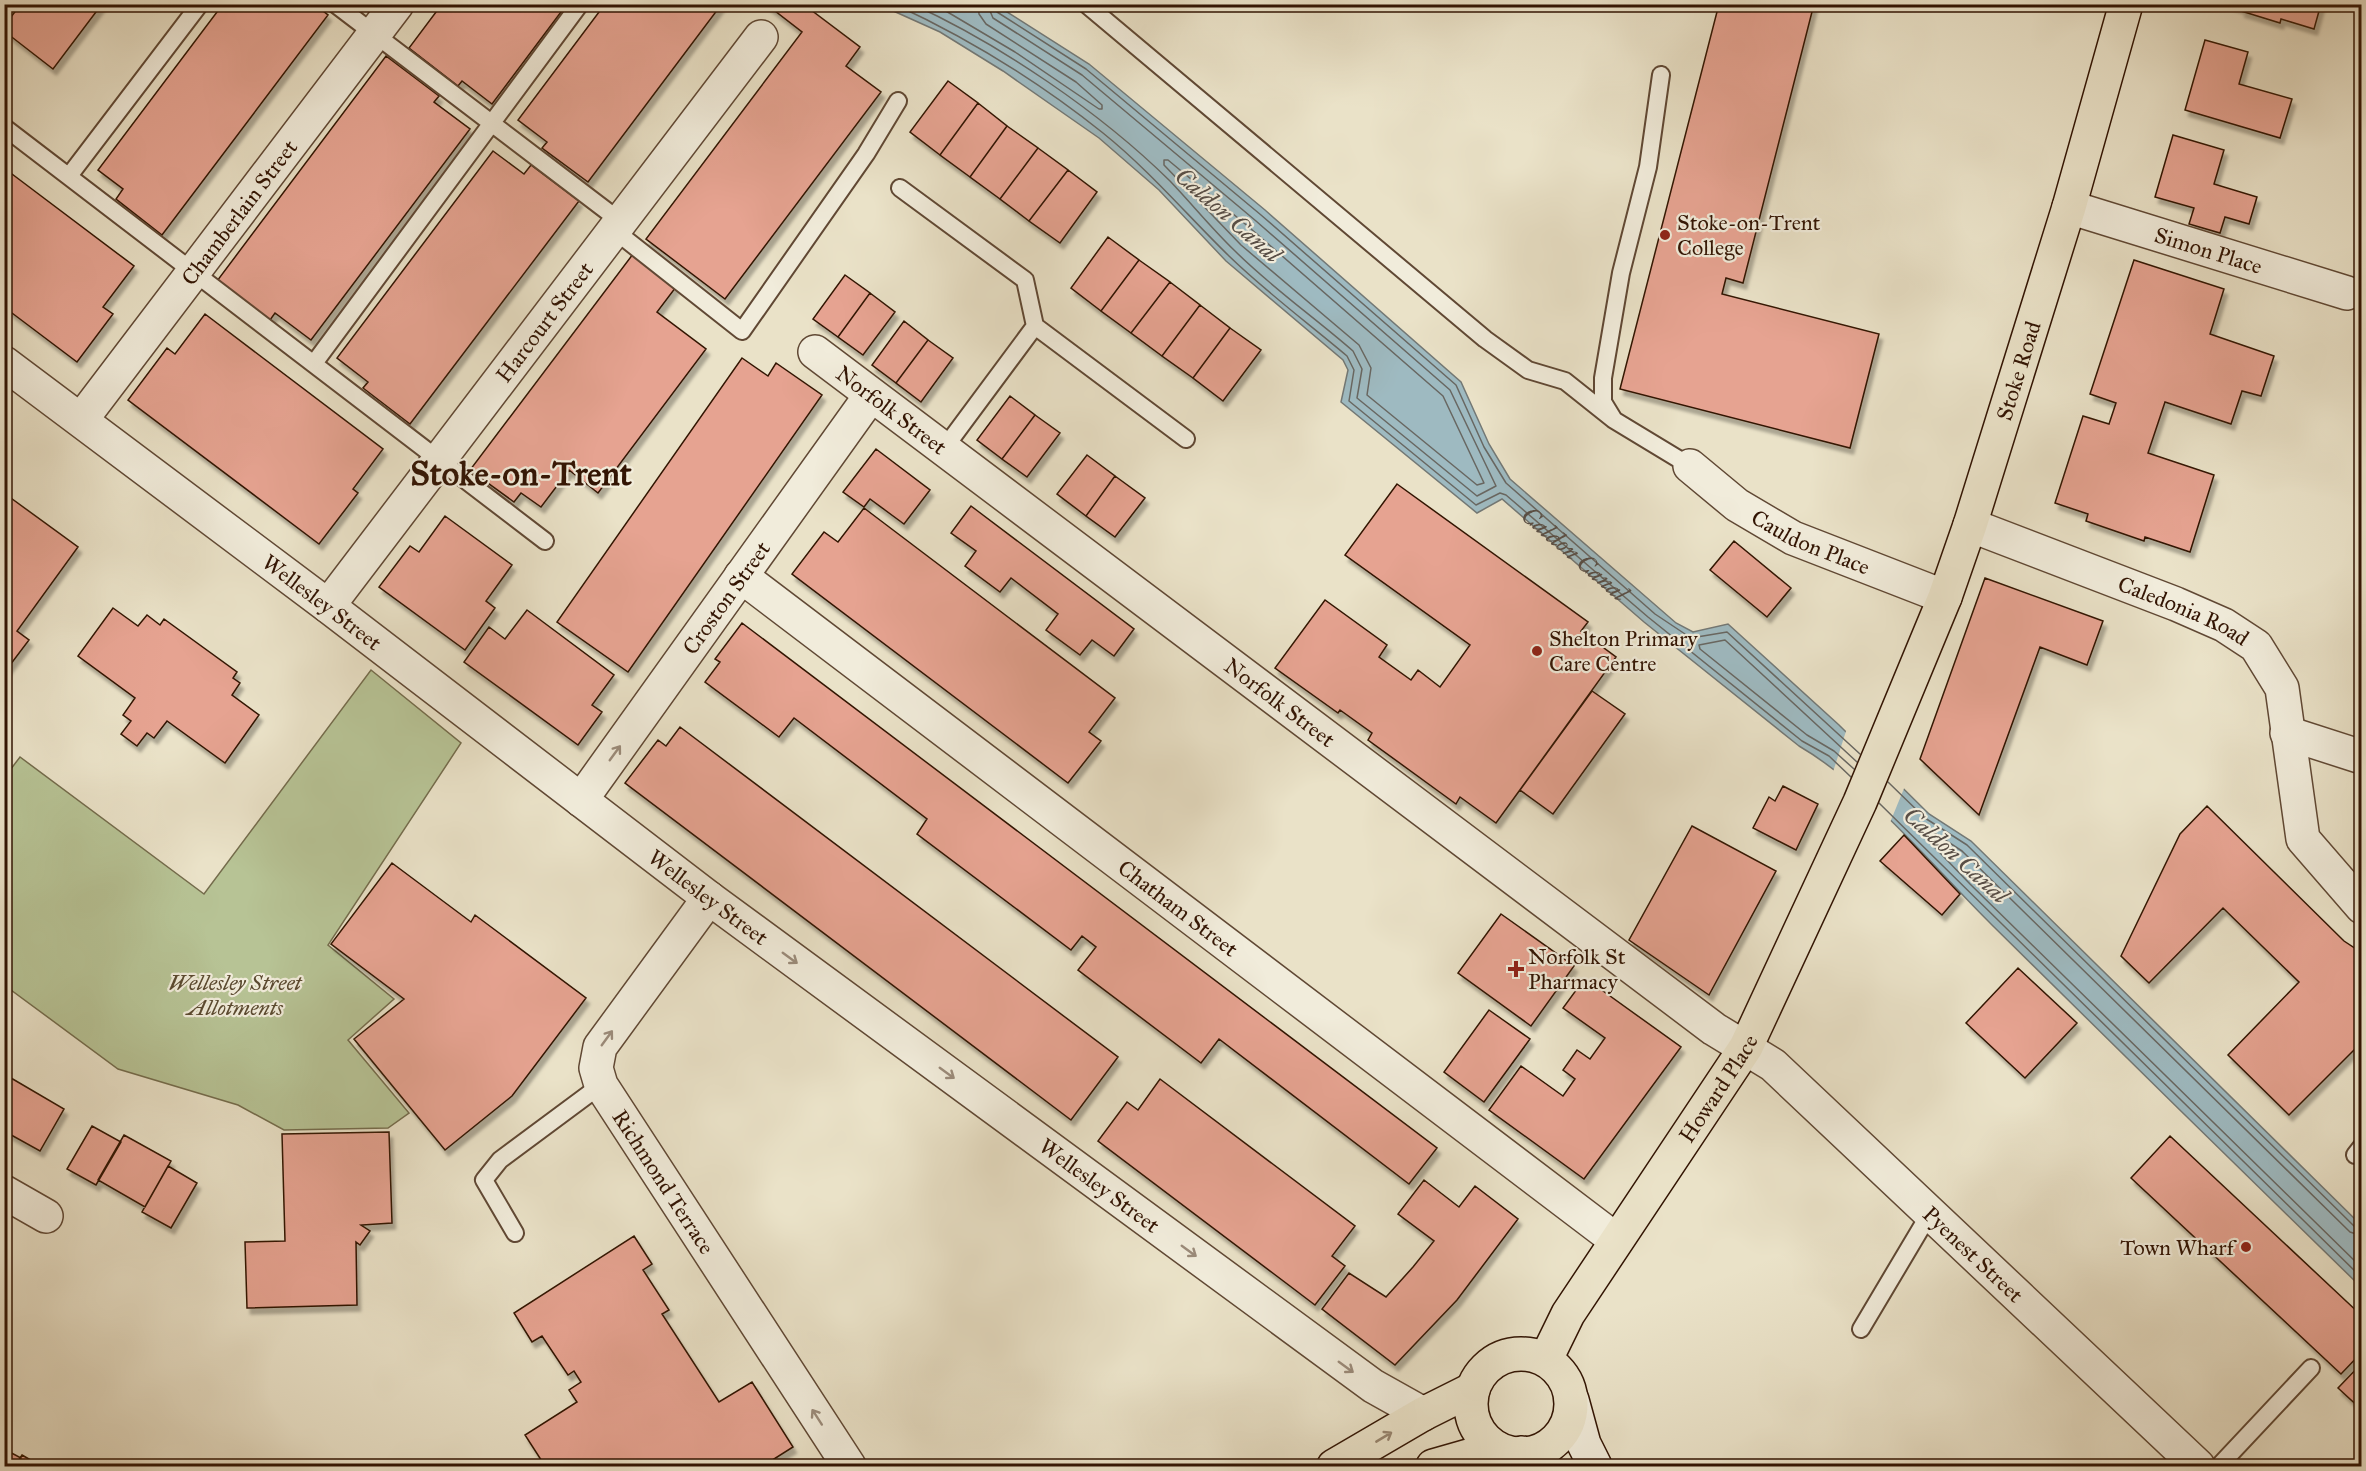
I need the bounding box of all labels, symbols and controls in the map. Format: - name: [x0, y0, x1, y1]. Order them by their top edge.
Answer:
- street label: Chamberlain Street: [175, 134, 303, 291]
- water label: Caldon Canal: [1169, 161, 1289, 271]
- place label: Stoke-on-Trent College: [1677, 209, 1821, 261]
- street label: Simon Place: [2151, 221, 2266, 280]
- marker: Stoke-on-Trent College: [1658, 228, 1672, 242]
- street label: Harcourt Street: [490, 256, 599, 388]
- street label: Stoke Road: [1990, 318, 2047, 424]
- street label: Norfolk Street: [831, 360, 952, 461]
- district label: Stoke-on-Trent: [410, 453, 633, 494]
- water label: Caldon Canal: [1515, 500, 1636, 610]
- street label: Cauldon Place: [1747, 504, 1874, 581]
- street label: Croston Street: [677, 536, 776, 660]
- street label: Wellesley Street: [257, 549, 387, 656]
- street label: Caledonia Road: [2114, 570, 2254, 652]
- place label: Shelton Primary Care Centre: [1549, 625, 1698, 677]
- marker: Shelton Primary Care Centre: [1530, 644, 1544, 658]
- street label: Norfolk Street: [1219, 652, 1341, 753]
- one-way arrow: [609, 745, 621, 761]
- water label: Caldon Canal: [1897, 800, 2017, 912]
- street label: Wellesley Street: [643, 844, 774, 951]
- street label: Chatham Street: [1113, 854, 1244, 963]
- place label: Norfolk St Pharmacy: [1528, 943, 1626, 995]
- one-way arrow: [782, 952, 798, 964]
- marker: Norfolk St Pharmacy: [1509, 962, 1523, 976]
- park label: Wellesley Street Allotments: [169, 969, 303, 1021]
- one-way arrow: [601, 1030, 613, 1046]
- street label: Howard Place: [1673, 1031, 1764, 1148]
- one-way arrow: [939, 1067, 955, 1080]
- street label: Richmond Terrace: [607, 1105, 720, 1259]
- street label: Wellesley Street: [1034, 1132, 1165, 1239]
- street label: Pyenest Street: [1917, 1201, 2029, 1308]
- place label: Town Wharf: [2120, 1234, 2238, 1261]
- marker: Town Wharf: [2239, 1240, 2253, 1254]
- one-way arrow: [1181, 1244, 1197, 1257]
- one-way arrow: [1338, 1360, 1354, 1373]
- one-way arrow: [810, 1409, 823, 1426]
- one-way arrow: [1375, 1430, 1392, 1442]

